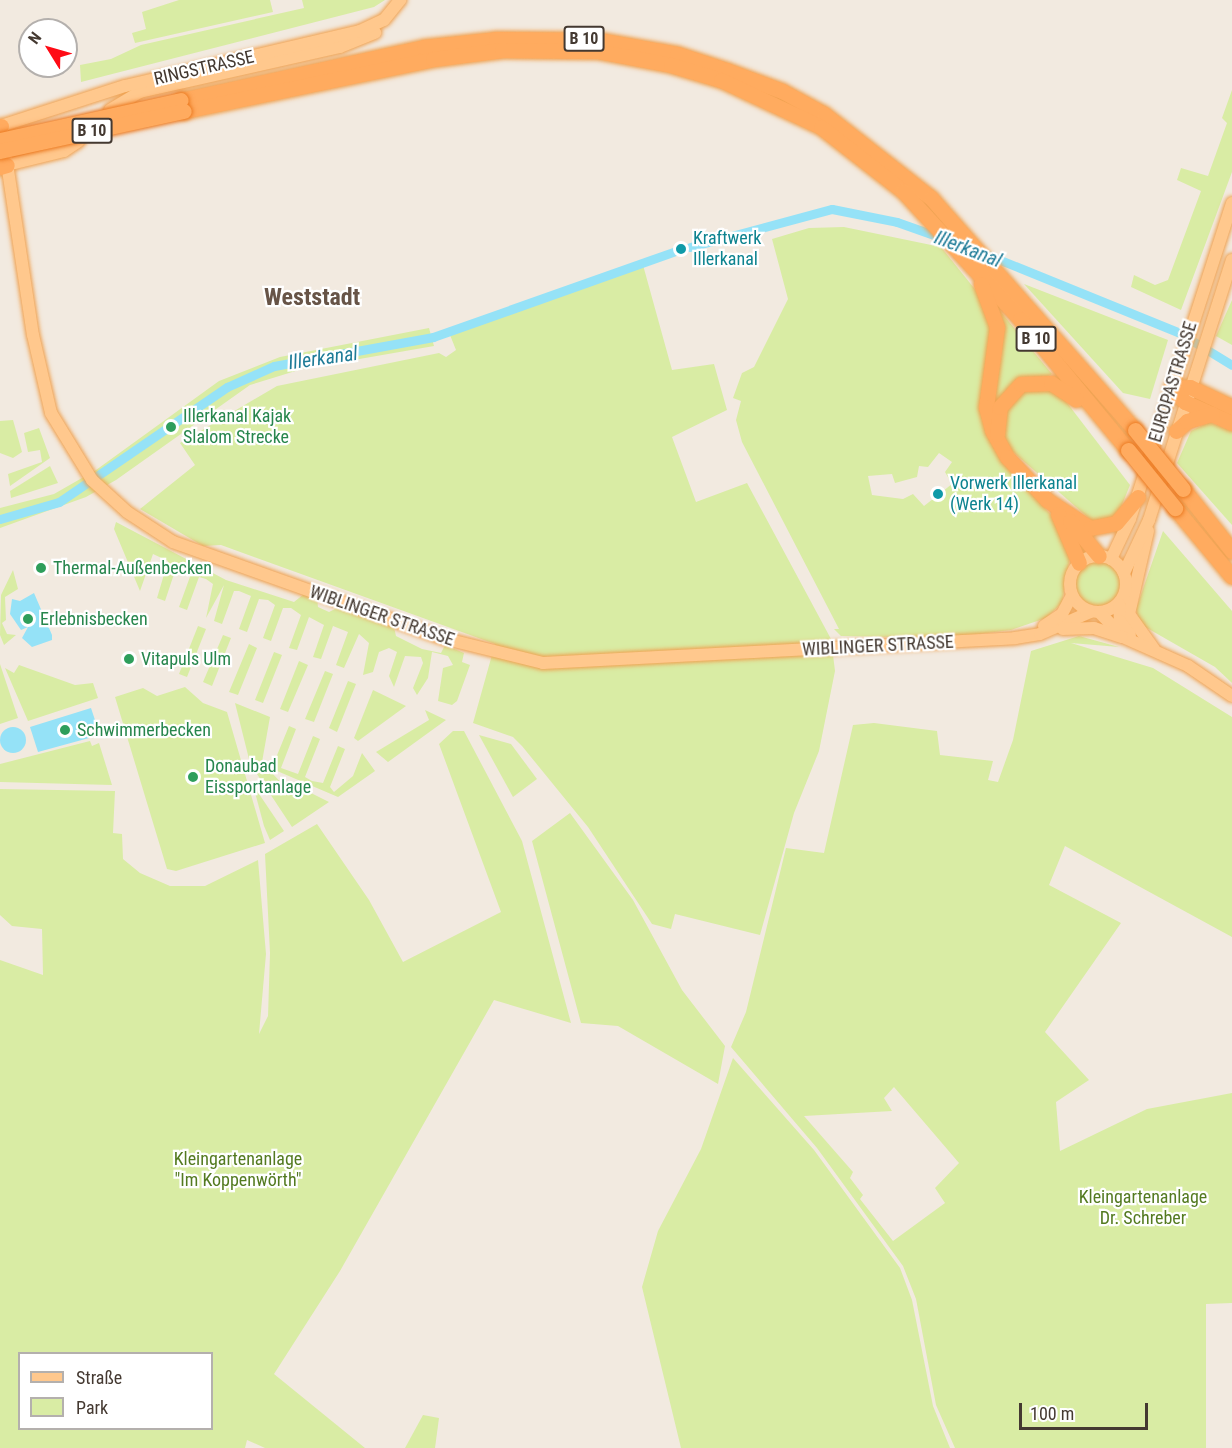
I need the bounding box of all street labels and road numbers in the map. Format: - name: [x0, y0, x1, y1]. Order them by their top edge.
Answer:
- road number: B 10: [563, 26, 605, 52]
- street label: RINGSTRASSE: [152, 46, 256, 90]
- road number: B 10: [71, 118, 113, 144]
- street label: EUROPASTRASSE: [1144, 319, 1202, 445]
- road number: B 10: [1015, 326, 1057, 352]
- street label: WIBLINGER STRASSE: [307, 581, 457, 651]
- street label: WIBLINGER STRASSE: [802, 631, 954, 661]

